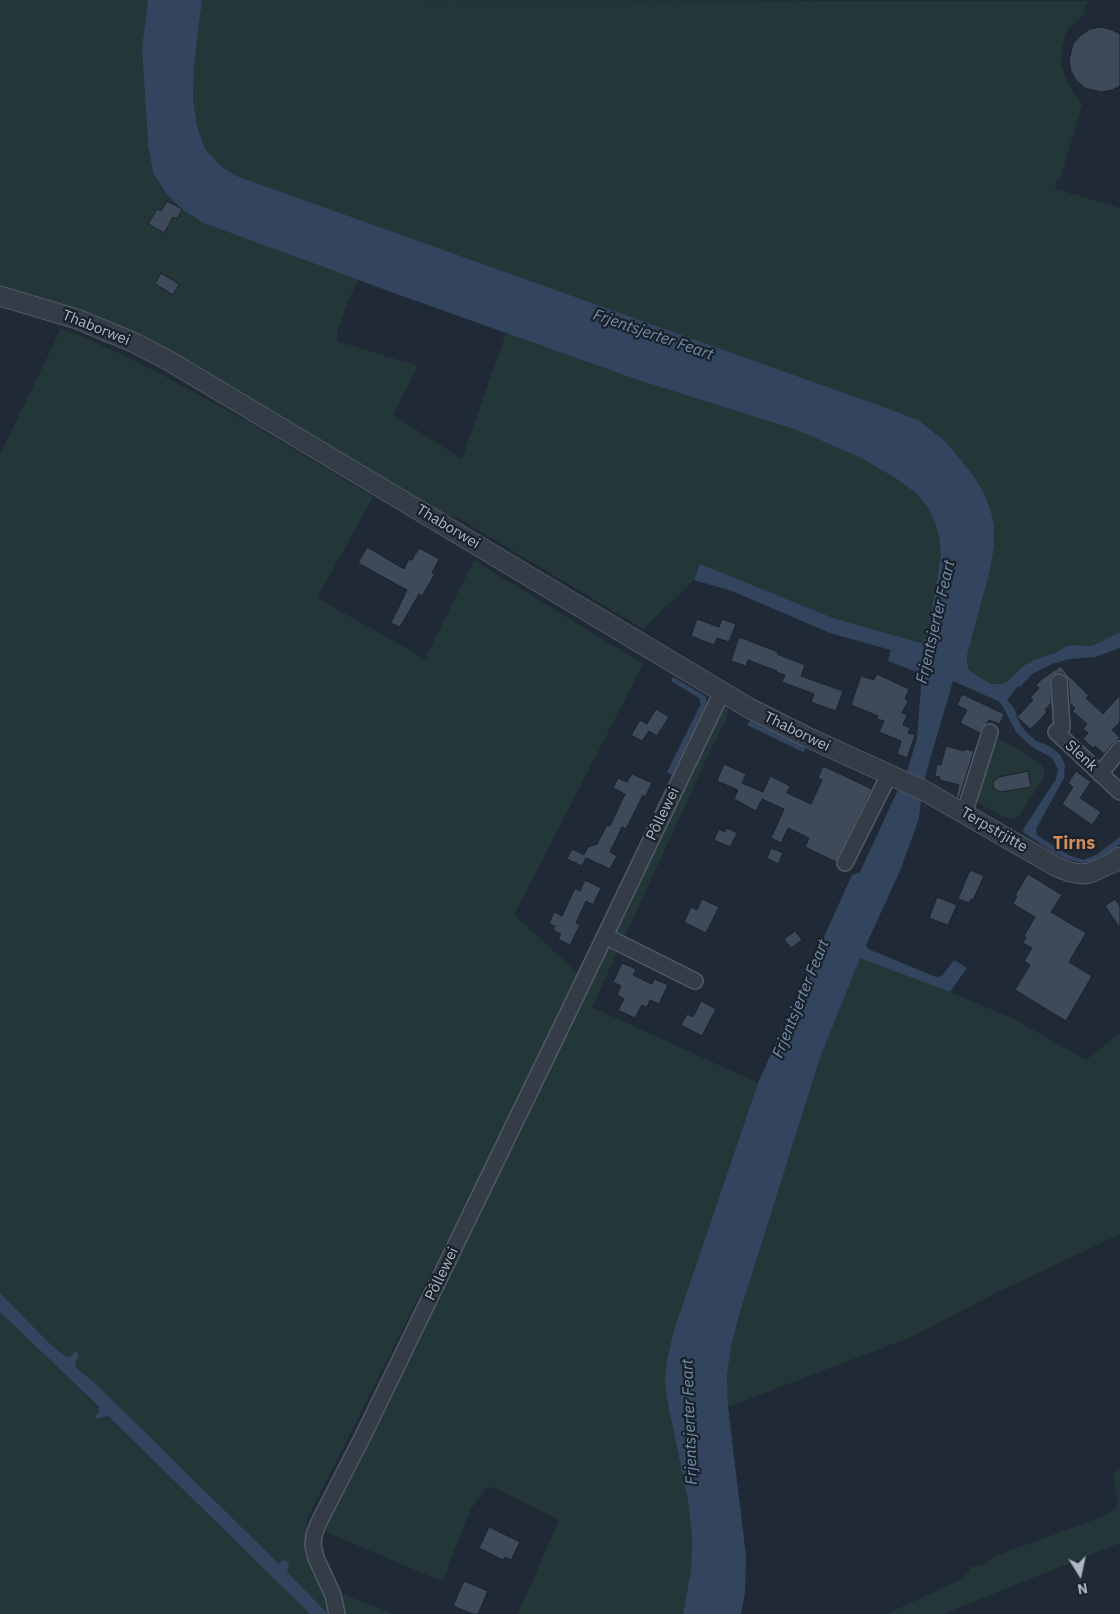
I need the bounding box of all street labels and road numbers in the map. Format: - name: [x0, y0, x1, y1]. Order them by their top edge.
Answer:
- street label: Thaborwei: [60, 306, 132, 350]
- street label: Thaborwei: [413, 501, 483, 553]
- street label: Thaborwei: [761, 708, 833, 756]
- street label: Slenk: [1061, 737, 1101, 775]
- street label: Pôllewei: [642, 784, 684, 844]
- street label: Terpstrjitte: [957, 804, 1031, 856]
- street label: Pôllewei: [421, 1244, 463, 1304]

